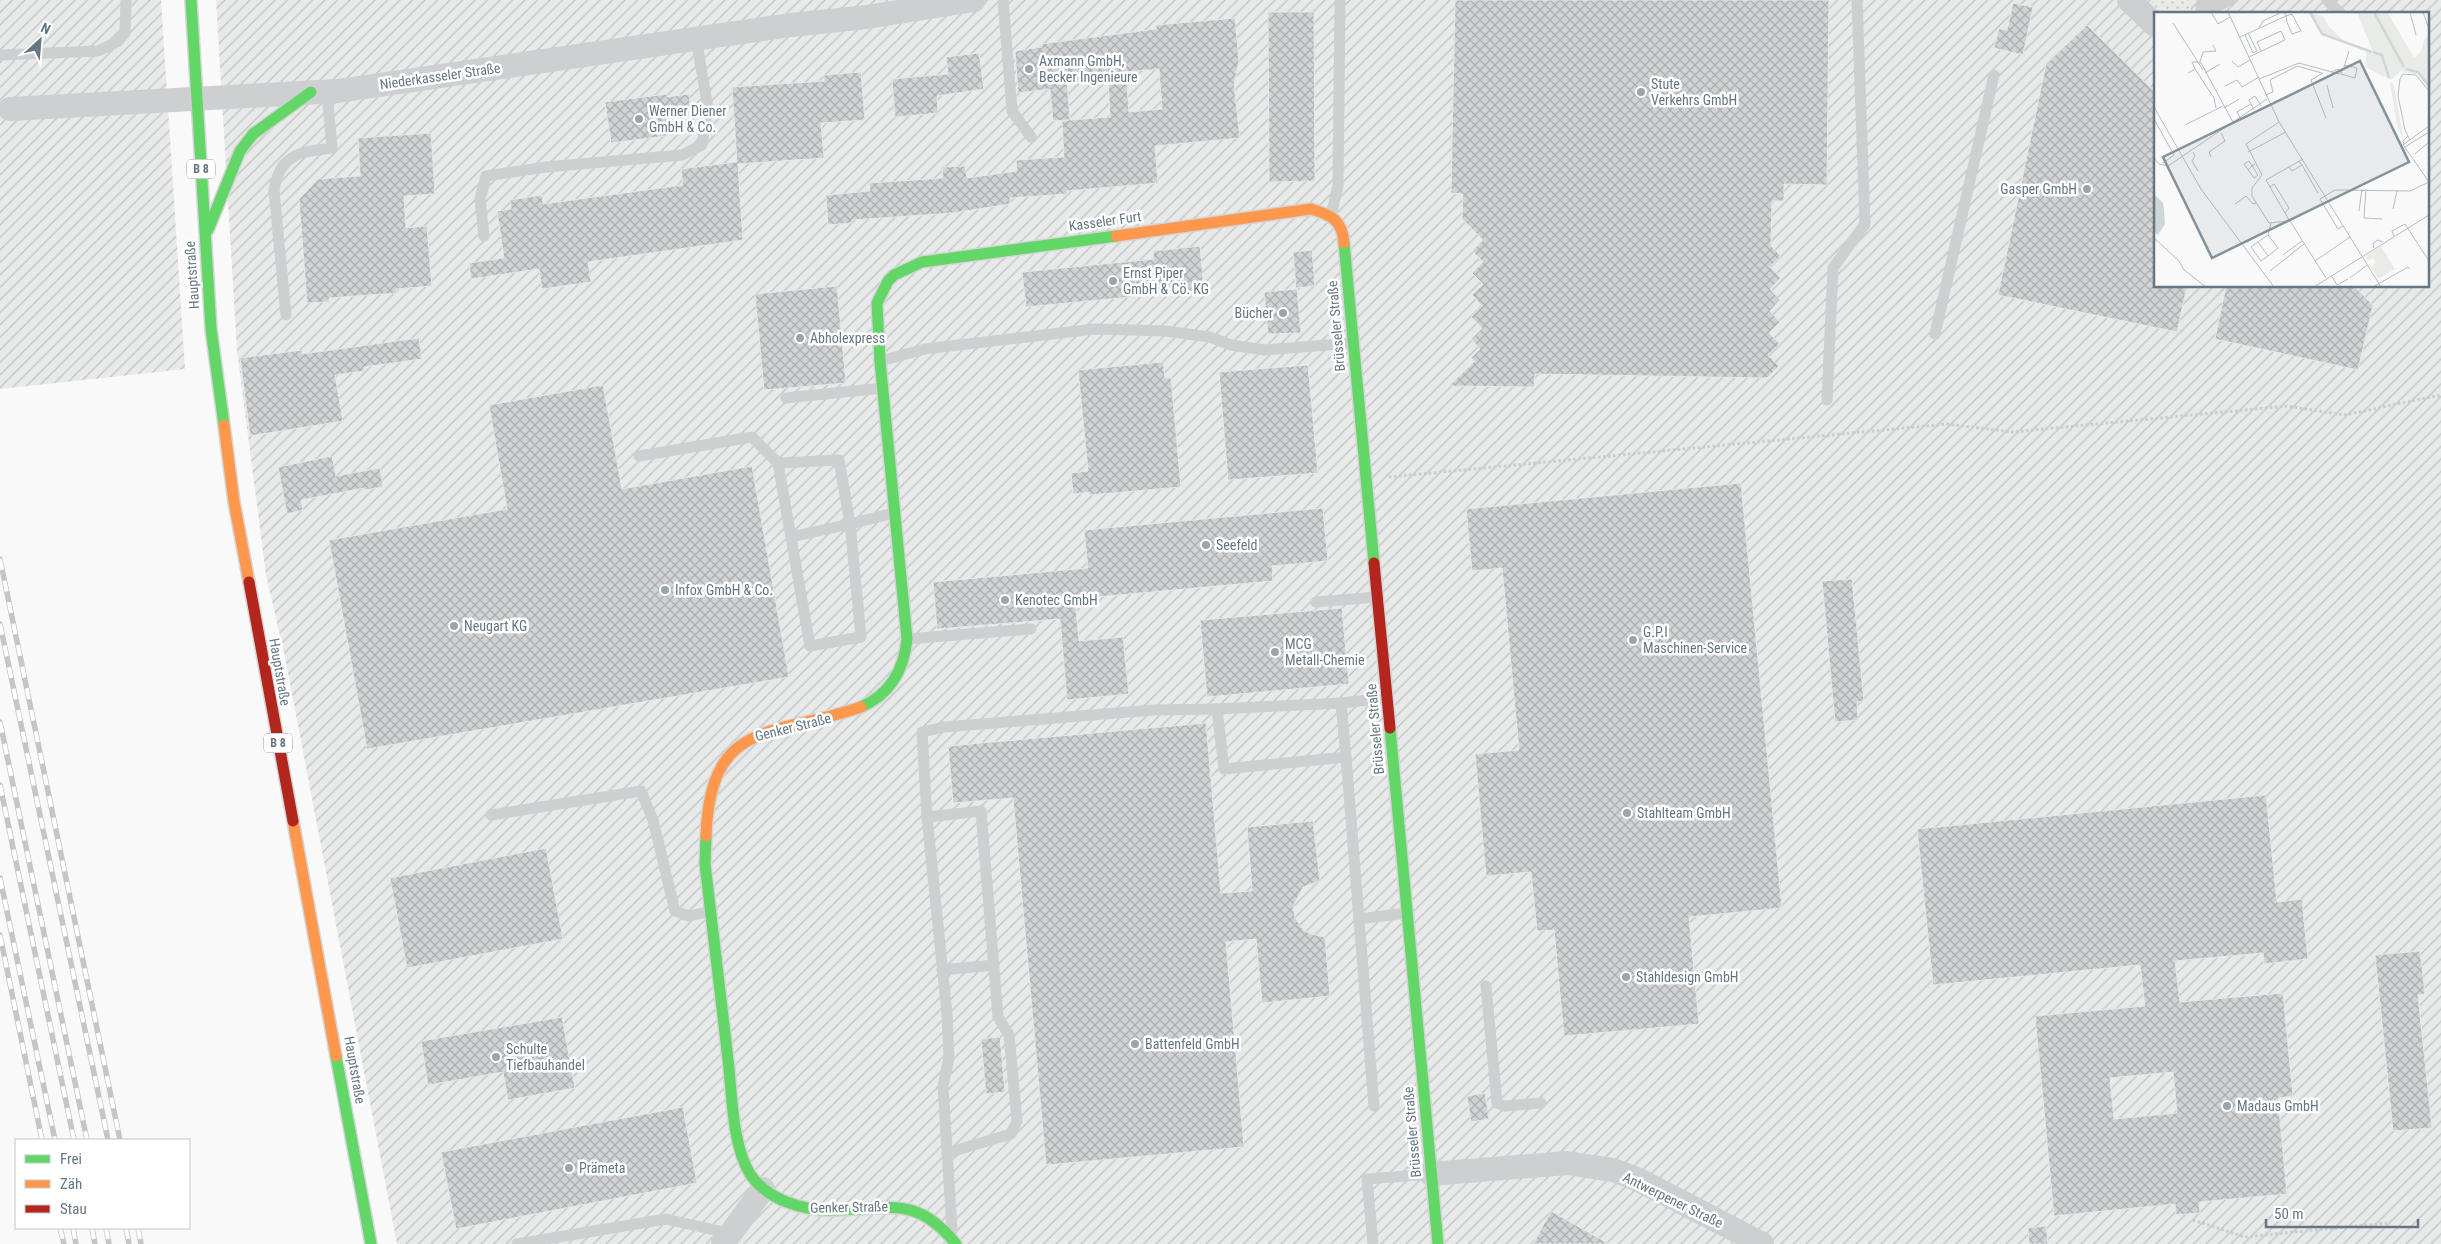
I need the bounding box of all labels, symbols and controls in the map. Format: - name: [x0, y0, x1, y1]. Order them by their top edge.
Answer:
- inset map: [2154, 12, 2428, 288]
- north arrow: [15, 15, 65, 65]
- text: N: [38, 19, 53, 37]
- place label: Axmann GmbH, Becker Ingenieure: [1039, 53, 1138, 85]
- street label: Niederkasseler Straße: [379, 60, 502, 92]
- marker: Axmann GmbH, Becker Ingenieure: [1023, 63, 1035, 75]
- place label: Stute Verkehrs GmbH: [1651, 76, 1737, 108]
- marker: Stute Verkehrs GmbH: [1635, 86, 1647, 98]
- place label: Werner Diener GmbH & Co.: [649, 103, 726, 135]
- marker: Werner Diener GmbH & Co.: [633, 113, 645, 125]
- road number: B 8: [187, 160, 215, 178]
- place label: Gasper GmbH: [2000, 181, 2077, 197]
- marker: Gasper GmbH: [2081, 183, 2093, 195]
- street label: Kasseler Furt: [1068, 208, 1142, 234]
- street label: Hauptstraße: [182, 240, 202, 310]
- place label: Ernst Piper GmbH & Cö. KG: [1123, 265, 1209, 297]
- marker: Ernst Piper GmbH & Cö. KG: [1107, 275, 1119, 287]
- street label: Brüsseler Straße: [1324, 279, 1348, 372]
- place label: Bücher: [1235, 305, 1273, 321]
- marker: Bücher: [1277, 307, 1289, 319]
- place label: Abholexpress: [810, 330, 885, 346]
- marker: Abholexpress: [794, 332, 806, 344]
- place label: Seefeld: [1216, 537, 1257, 553]
- marker: Seefeld: [1200, 539, 1212, 551]
- place label: Infox GmbH & Co.: [675, 582, 773, 598]
- marker: Infox GmbH & Co.: [659, 584, 671, 596]
- place label: Kenotec GmbH: [1015, 592, 1098, 608]
- marker: Kenotec GmbH: [999, 594, 1011, 606]
- place label: Neugart KG: [464, 618, 527, 634]
- marker: Neugart KG: [448, 620, 460, 632]
- place label: G.P.I Maschinen-Service: [1643, 624, 1748, 656]
- marker: G.P.I Maschinen-Service: [1627, 634, 1639, 646]
- place label: MCG Metall-Chemie: [1285, 636, 1365, 668]
- street label: Hauptstraße: [266, 637, 294, 707]
- marker: MCG Metall-Chemie: [1269, 646, 1281, 658]
- street label: Brüsseler Straße: [1363, 682, 1387, 775]
- street label: Genker Straße: [753, 710, 833, 744]
- road number: B 8: [264, 734, 292, 752]
- place label: Stahlteam GmbH: [1637, 805, 1731, 821]
- marker: Stahlteam GmbH: [1621, 807, 1633, 819]
- place label: Stahldesign GmbH: [1636, 969, 1738, 985]
- marker: Stahldesign GmbH: [1620, 971, 1632, 983]
- street label: Hauptstraße: [341, 1035, 369, 1105]
- place label: Battenfeld GmbH: [1145, 1036, 1240, 1052]
- marker: Battenfeld GmbH: [1129, 1038, 1141, 1050]
- place label: Schulte Tiefbauhandel: [506, 1041, 585, 1073]
- marker: Schulte Tiefbauhandel: [490, 1051, 502, 1063]
- street label: Brüsseler Straße: [1400, 1085, 1424, 1178]
- place label: Madaus GmbH: [2237, 1098, 2319, 1114]
- marker: Madaus GmbH: [2221, 1100, 2233, 1112]
- legend: [15, 1139, 190, 1229]
- text: Frei: [60, 1150, 82, 1168]
- place label: Prämeta: [579, 1160, 625, 1176]
- marker: Prämeta: [563, 1162, 575, 1174]
- street label: Antwerpener Straße: [1620, 1169, 1726, 1231]
- text: Zäh: [60, 1175, 82, 1193]
- scale bar: [2266, 1196, 2418, 1228]
- street label: Genker Straße: [810, 1198, 888, 1216]
- text: Stau: [60, 1200, 87, 1218]
- text: 50 m: [2274, 1205, 2304, 1223]

